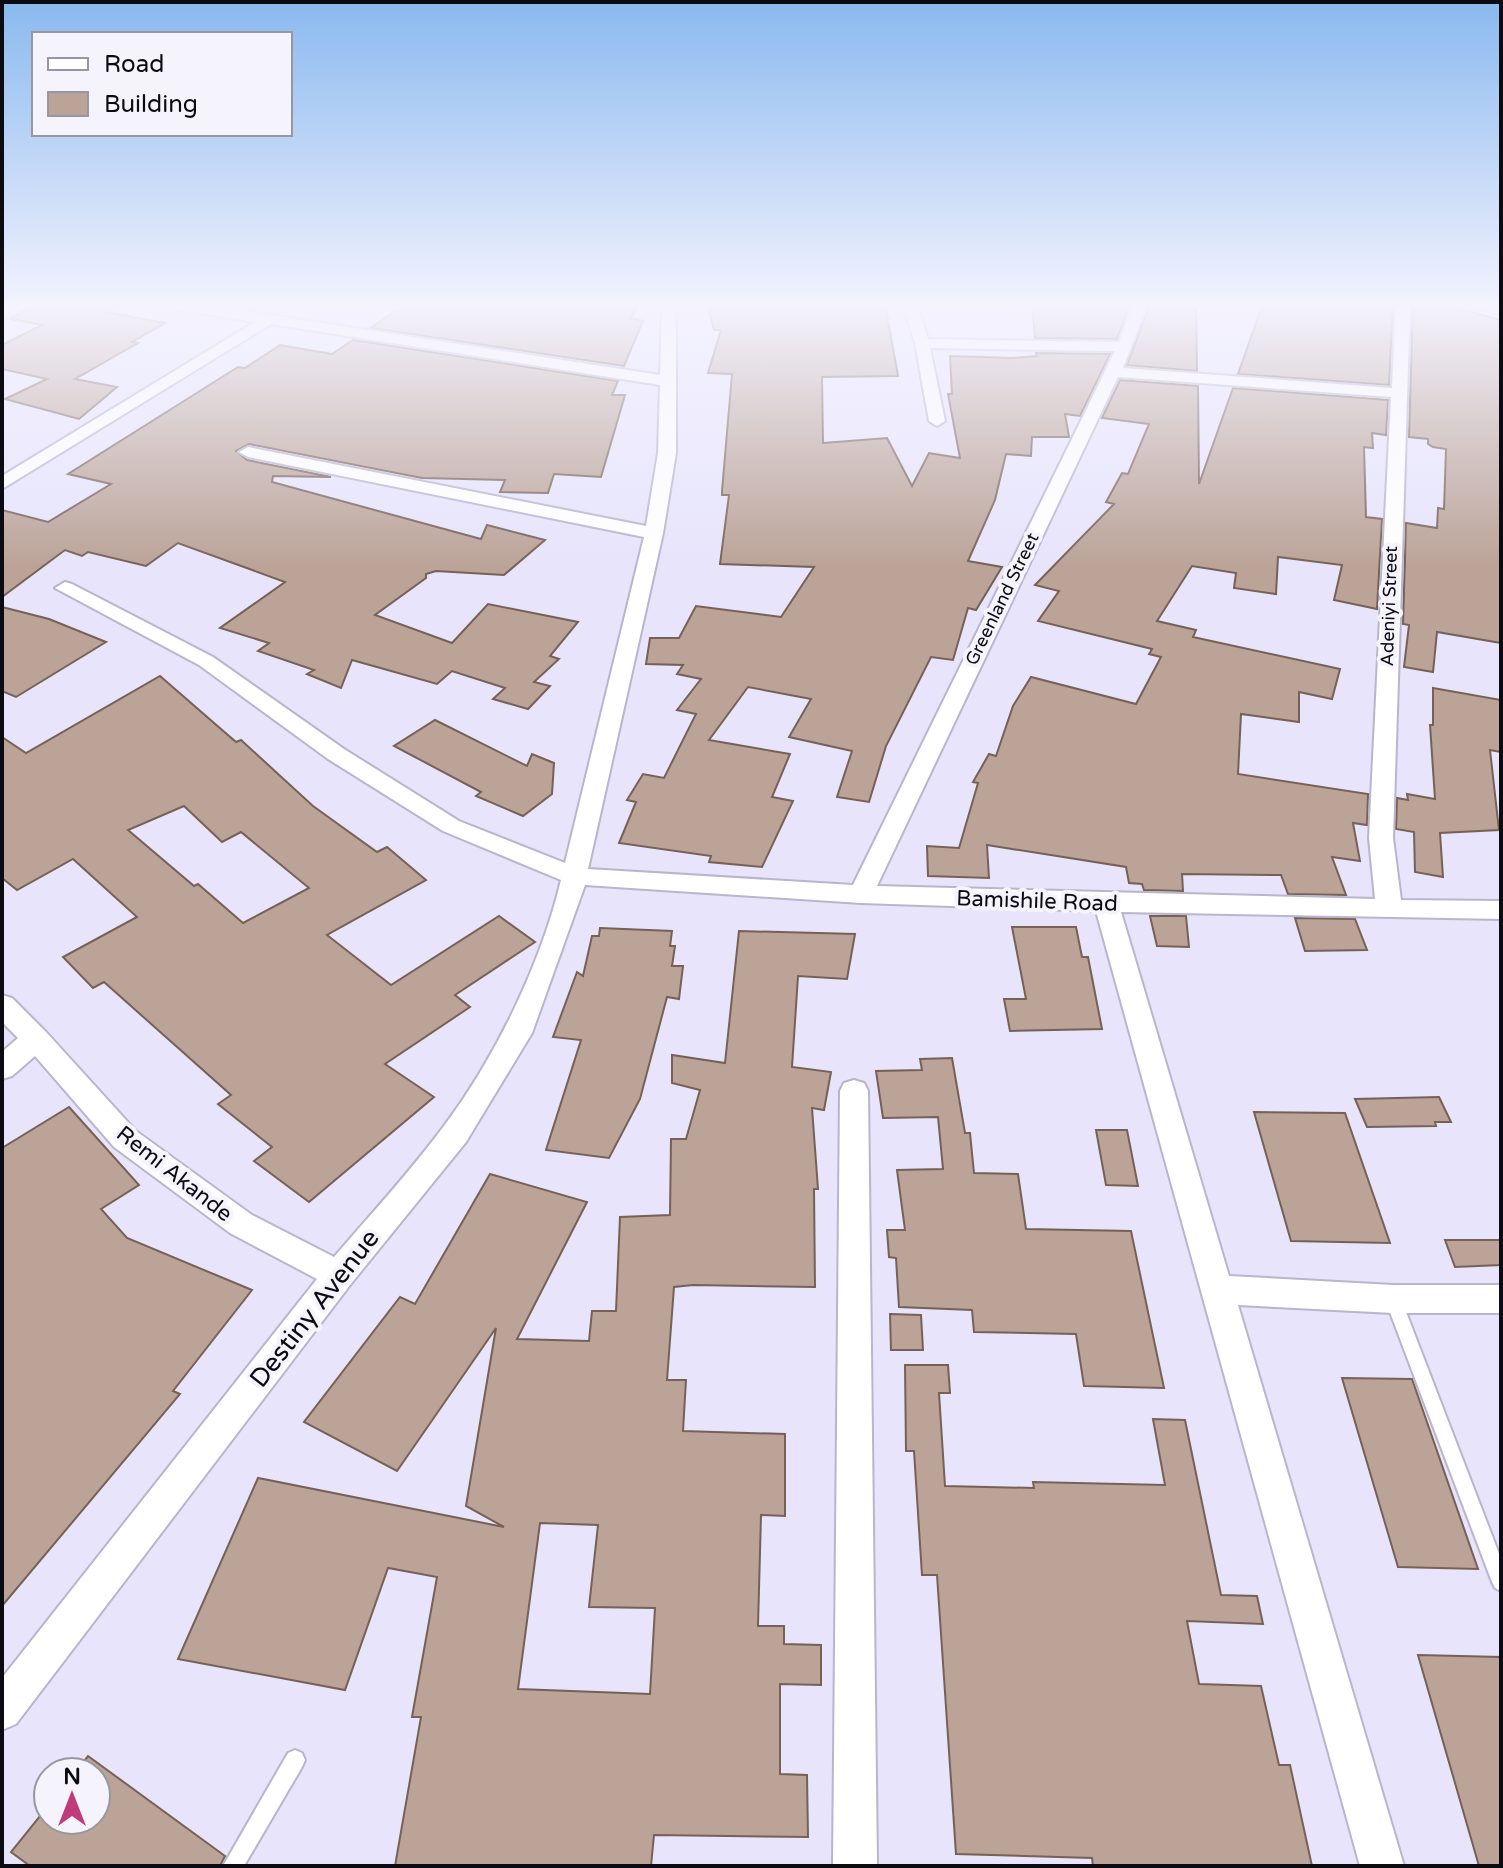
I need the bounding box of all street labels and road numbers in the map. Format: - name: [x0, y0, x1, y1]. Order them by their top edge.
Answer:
- street label: Greenland Street: [960, 529, 1044, 669]
- street label: Adeniyi Street: [1376, 545, 1402, 667]
- street label: Bamishile Road: [956, 885, 1118, 917]
- street label: Remi Akande: [111, 1121, 237, 1227]
- street label: Destiny Avenue: [243, 1223, 386, 1393]

